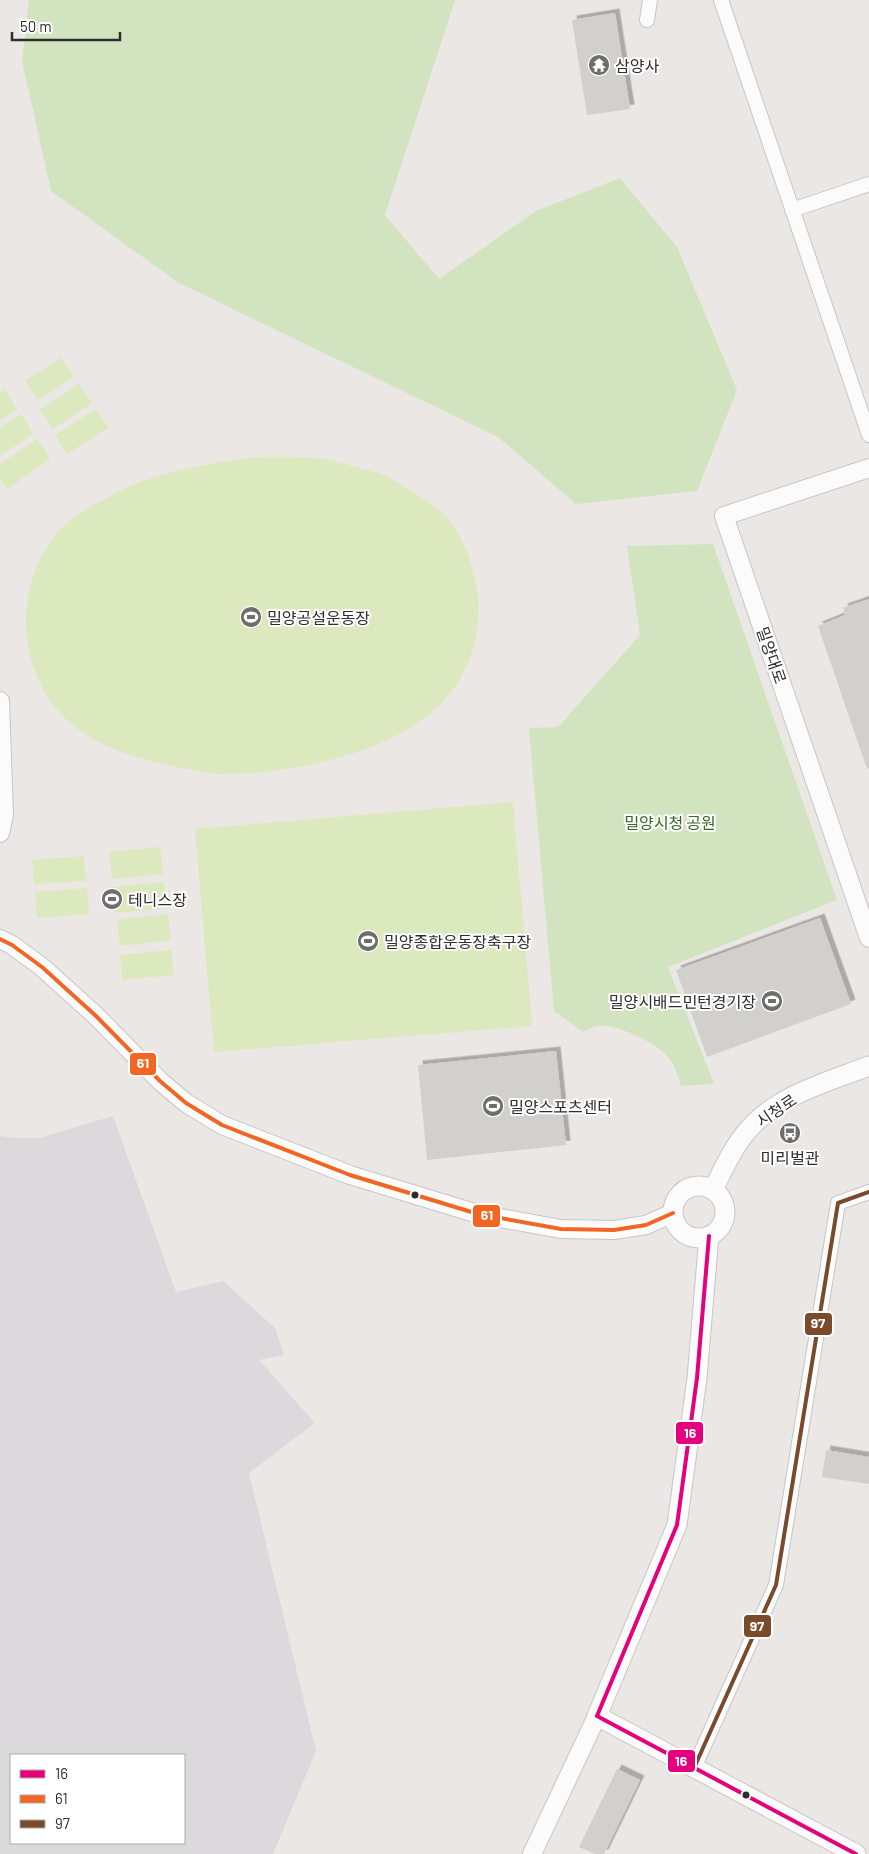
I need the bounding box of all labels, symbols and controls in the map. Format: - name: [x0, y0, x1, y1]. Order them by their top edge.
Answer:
- scale bar: [12, 10, 120, 42]
- text: 50 m: [20, 17, 52, 35]
- temple icon: 삼양사: [587, 53, 611, 77]
- place label: 삼양사: [615, 56, 659, 75]
- sports icon: 밀양공설운동장: [239, 605, 263, 629]
- place label: 밀양공설운동장: [267, 608, 370, 627]
- street label: 밀양대로: [753, 624, 791, 686]
- park label: 밀양시청 공원: [624, 813, 716, 832]
- sports icon: 테니스장: [100, 887, 124, 911]
- place label: 테니스장: [128, 890, 187, 909]
- sports icon: 밀양종합운동장축구장: [356, 929, 380, 953]
- place label: 밀양종합운동장축구장: [384, 932, 531, 951]
- sports icon: 밀양시배드민턴경기장: [760, 989, 784, 1013]
- place label: 밀양시배드민턴경기장: [609, 992, 756, 1011]
- line badge: 61: [129, 1052, 157, 1076]
- text: 61: [137, 1054, 149, 1071]
- street label: 시청로: [752, 1090, 800, 1130]
- sports icon: 밀양스포츠센터: [481, 1094, 505, 1118]
- place label: 밀양스포츠센터: [509, 1097, 612, 1116]
- bus stop icon: 미리벌관: [778, 1121, 802, 1145]
- place label: 미리벌관: [761, 1148, 820, 1167]
- unlabelled marker: [410, 1190, 420, 1200]
- line badge: 61: [472, 1204, 501, 1228]
- text: 61: [481, 1206, 493, 1223]
- line badge: 97: [804, 1312, 833, 1336]
- text: 97: [811, 1314, 825, 1331]
- line badge: 16: [675, 1421, 704, 1445]
- text: 16: [684, 1424, 697, 1441]
- line badge: 97: [743, 1614, 772, 1638]
- text: 97: [750, 1617, 764, 1634]
- line badge: 16: [667, 1749, 696, 1773]
- text: 16: [675, 1752, 688, 1769]
- legend: [10, 1754, 185, 1844]
- text: 16: [55, 1764, 68, 1782]
- text: 61: [55, 1789, 68, 1807]
- unlabelled marker: [741, 1790, 751, 1800]
- text: 97: [55, 1814, 70, 1832]

